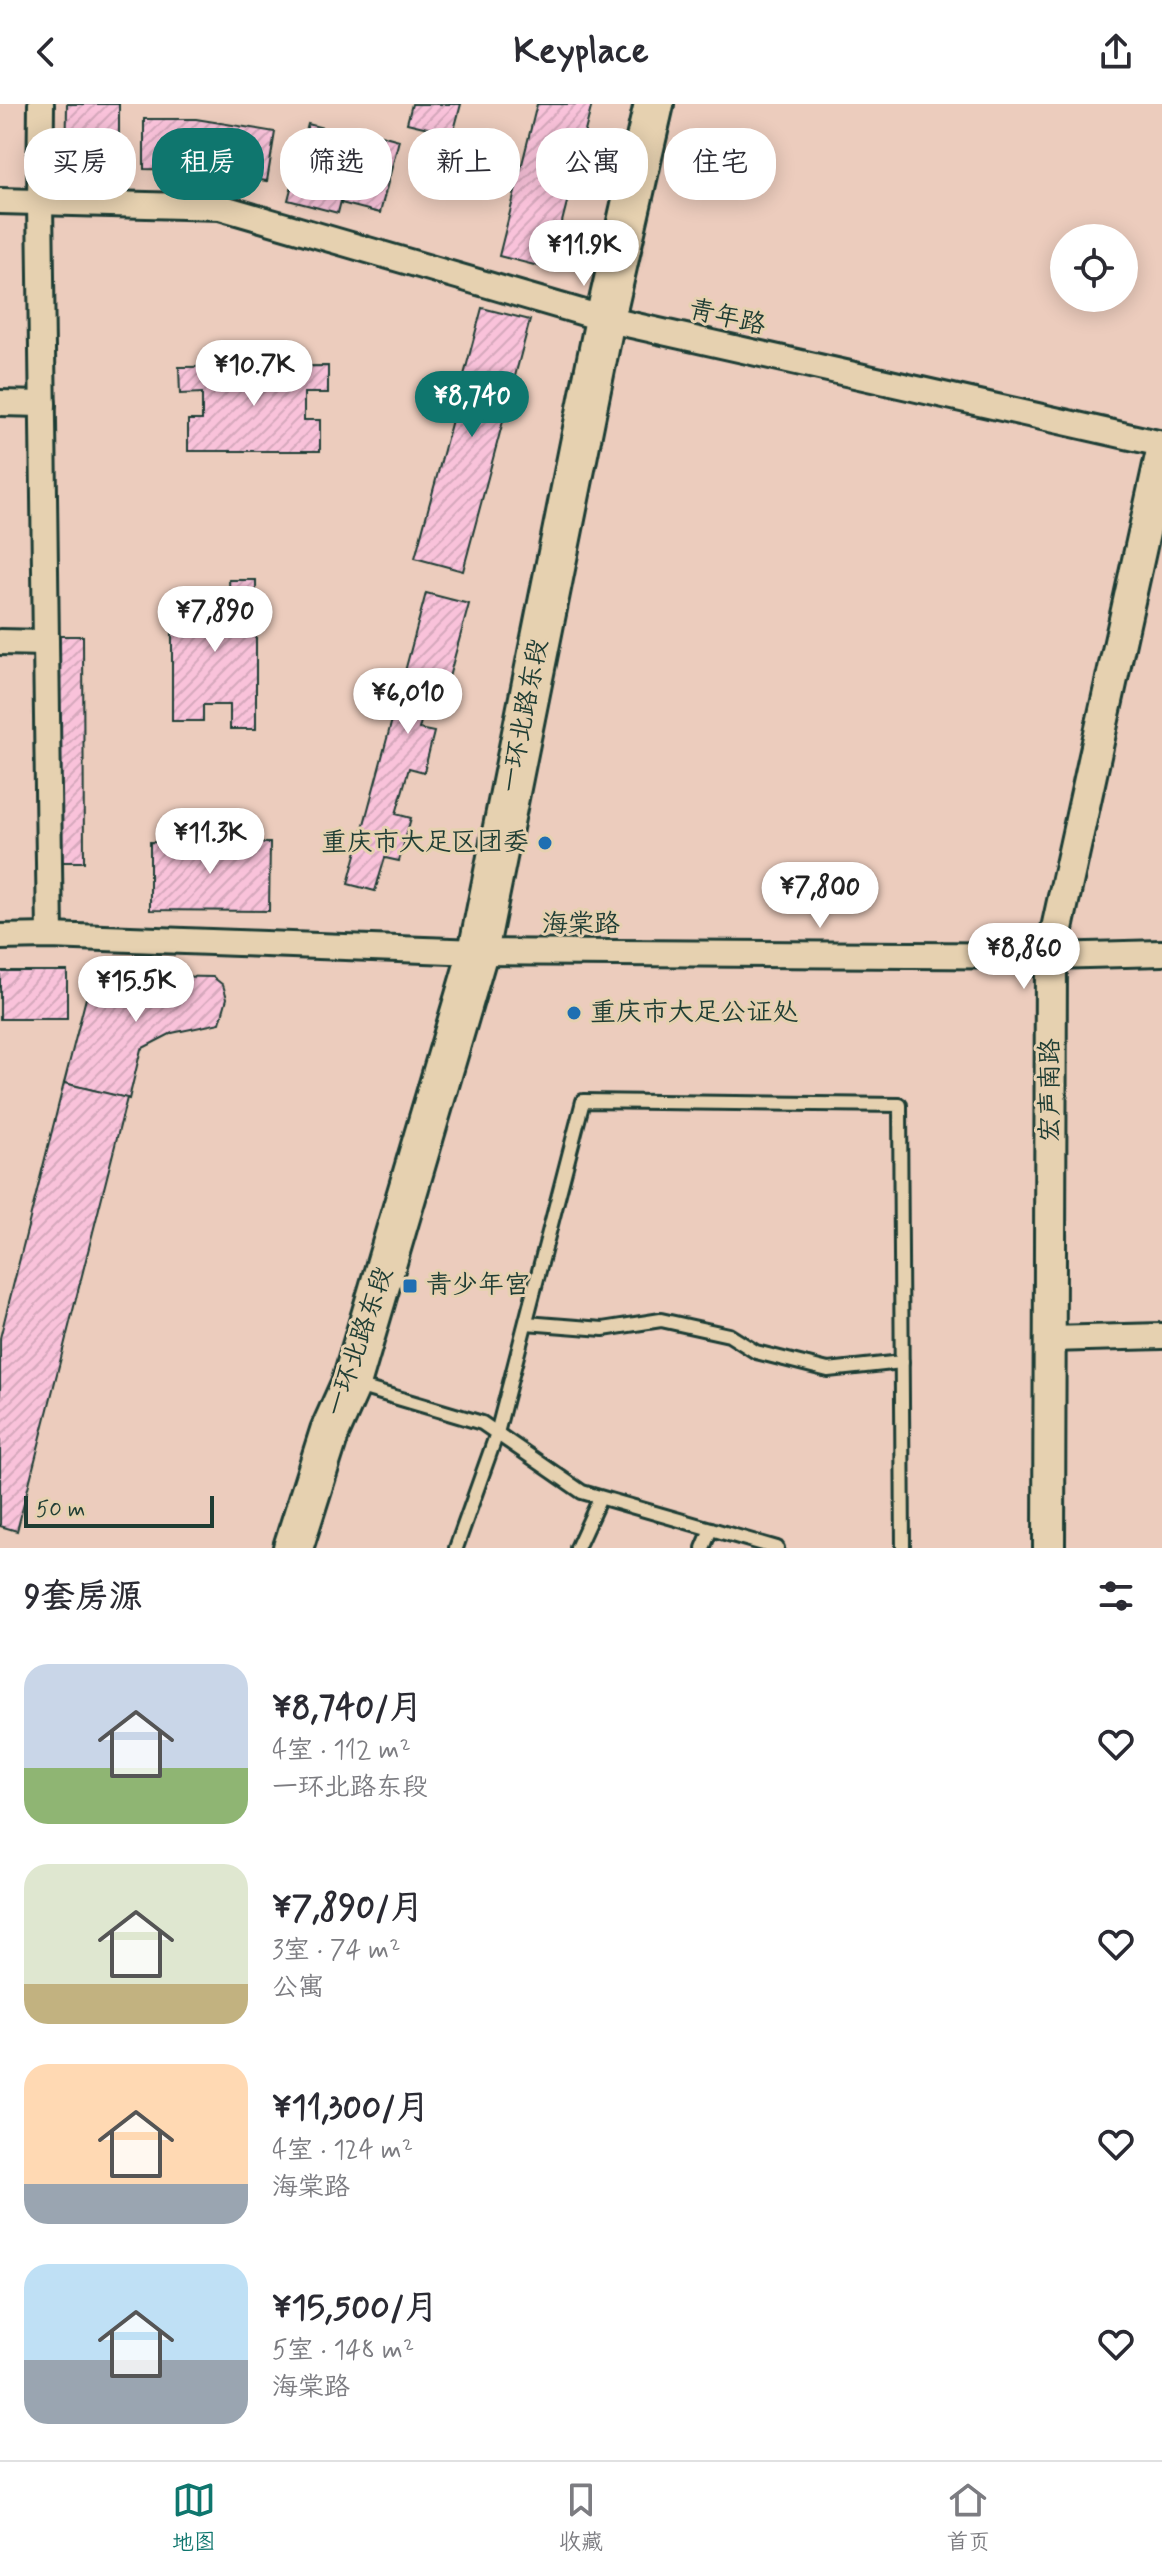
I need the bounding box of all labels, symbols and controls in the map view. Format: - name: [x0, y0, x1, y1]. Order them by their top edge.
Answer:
- text: Keyplace: [513, 29, 649, 76]
- icon: back: [24, 30, 68, 74]
- icon: share: [1094, 30, 1138, 74]
- chip: 买房: [24, 128, 136, 200]
- chip: 租房: [152, 128, 264, 200]
- chip: 筛选: [280, 128, 392, 200]
- chip: 新上: [408, 128, 520, 200]
- chip: 公寓: [536, 128, 648, 200]
- chip: 住宅: [664, 128, 776, 200]
- pin: ¥11.9K: [519, 220, 649, 288]
- map controls: [1050, 224, 1138, 312]
- button: locate: [1050, 224, 1138, 312]
- text: ¥11.9K: [547, 229, 621, 263]
- street label: 青年路: [685, 293, 769, 343]
- pin: ¥10.7K: [189, 340, 319, 408]
- text: ¥10.7K: [213, 349, 295, 383]
- pin: ¥8,740: [407, 371, 537, 439]
- text: ¥8,740: [433, 380, 511, 414]
- pin: ¥7,890: [150, 586, 280, 654]
- text: ¥7,890: [176, 595, 254, 629]
- street label: 一环北路东段: [493, 636, 557, 796]
- pin: ¥6,010: [343, 668, 473, 736]
- text: ¥6,010: [371, 677, 445, 711]
- pin: ¥11.3K: [145, 808, 275, 876]
- text: ¥11.3K: [173, 817, 247, 851]
- place label: 重庆市大足区团委: [321, 826, 529, 860]
- marker: 重庆市大足区团委: [536, 834, 554, 852]
- pin: ¥7,800: [755, 862, 885, 930]
- text: ¥7,800: [780, 871, 860, 905]
- street label: 海棠路: [542, 908, 620, 942]
- pin: ¥8,860: [959, 923, 1089, 991]
- text: ¥8,860: [986, 932, 1062, 966]
- pin: ¥15.5K: [71, 956, 201, 1024]
- text: ¥15.5K: [96, 965, 176, 999]
- place label: 重庆市大足公证处: [590, 996, 798, 1030]
- marker: 重庆市大足公证处: [565, 1004, 583, 1022]
- street label: 宏声南路: [1034, 1038, 1068, 1142]
- street label: 一环北路东段: [319, 1263, 401, 1421]
- place label: 青少年宫: [426, 1269, 530, 1303]
- marker: 青少年宫: [401, 1277, 419, 1295]
- scale bar: [24, 1492, 214, 1528]
- text: 50 m: [36, 1496, 85, 1524]
- icon: filters: [1094, 1574, 1138, 1618]
- text: 9套房源: [24, 1575, 143, 1620]
- text: ¥8,740/月: [272, 1686, 423, 1731]
- icon: home: [88, 1696, 184, 1792]
- icon: heart: [1094, 1722, 1138, 1766]
- text: 4室 · 112 m²: [272, 1734, 411, 1768]
- text: 一环北路东段: [272, 1771, 428, 1805]
- text: ¥7,890/月: [272, 1886, 424, 1931]
- icon: home: [88, 1896, 184, 1992]
- icon: heart: [1094, 1922, 1138, 1966]
- text: 3室 · 74 m²: [272, 1934, 401, 1968]
- text: 公寓: [272, 1971, 324, 2005]
- text: ¥11,300/月: [272, 2086, 430, 2131]
- icon: home: [88, 2096, 184, 2192]
- icon: heart: [1094, 2122, 1138, 2166]
- text: 4室 · 124 m²: [272, 2134, 413, 2168]
- text: 海棠路: [272, 2171, 350, 2205]
- text: ¥15,500/月: [272, 2286, 438, 2331]
- icon: home: [88, 2296, 184, 2392]
- icon: heart: [1094, 2322, 1138, 2366]
- text: 5室 · 148 m²: [272, 2334, 414, 2368]
- text: 海棠路: [272, 2371, 350, 2405]
- tab: 地图: [172, 2478, 216, 2557]
- tab: 收藏: [559, 2478, 603, 2557]
- tab: 首页: [946, 2478, 990, 2557]

